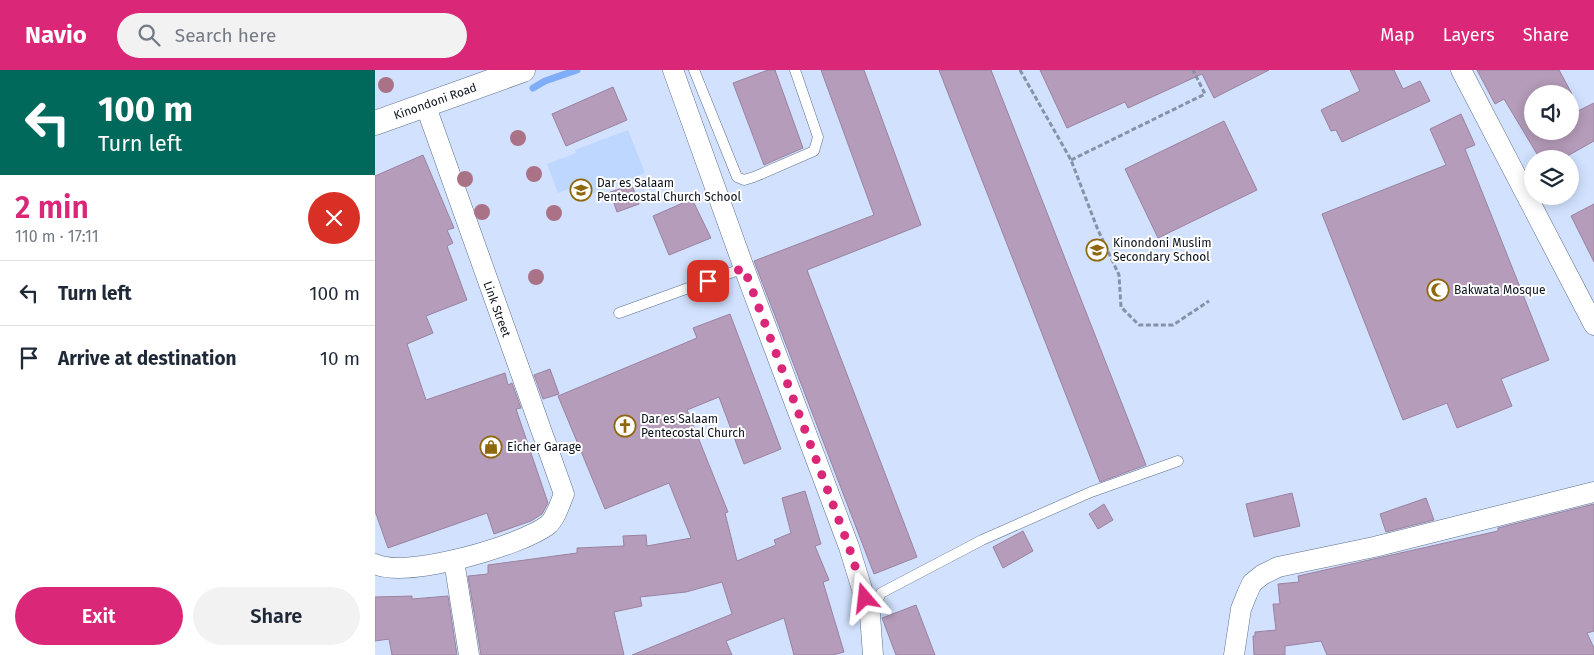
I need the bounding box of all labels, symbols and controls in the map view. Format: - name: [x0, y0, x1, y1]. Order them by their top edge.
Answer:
- search box: [117, 13, 467, 58]
- text: Navio: [25, 21, 87, 49]
- icon: search: [135, 21, 163, 49]
- text: Search here: [175, 24, 276, 47]
- text: Map: [1380, 24, 1415, 46]
- text: Layers: [1443, 24, 1495, 46]
- text: Share: [1523, 24, 1569, 46]
- street label: Kinondoni Road: [392, 80, 479, 123]
- map controls: [1524, 85, 1579, 205]
- button: sound: [1524, 85, 1579, 140]
- text: 100 m: [98, 88, 193, 130]
- icon: left: [15, 90, 80, 155]
- text: Turn left: [98, 130, 182, 157]
- button: layers: [1524, 150, 1579, 205]
- place label: Dar es Salaam Pentecostal Church School: [597, 176, 741, 204]
- school or university icon: Dar es Salaam Pentecostal Church School: [569, 178, 593, 202]
- text: 2 min: [15, 190, 89, 226]
- button: close: [308, 192, 360, 244]
- text: 110 m · 17:11: [15, 227, 99, 246]
- place label: Kinondoni Muslim Secondary School: [1113, 236, 1211, 264]
- school or university icon: Kinondoni Muslim Secondary School: [1085, 238, 1109, 262]
- pin: [687, 260, 729, 302]
- icon: arrive: [694, 267, 722, 295]
- mosque icon: Bakwata Mosque: [1426, 278, 1450, 302]
- icon: left: [15, 279, 43, 307]
- street label: Link Street: [480, 279, 514, 339]
- text: Turn left: [58, 282, 132, 305]
- text: 100 m: [309, 282, 360, 305]
- place label: Bakwata Mosque: [1454, 283, 1546, 297]
- icon: arrive: [15, 344, 43, 372]
- text: Arrive at destination: [58, 347, 237, 370]
- text: 10 m: [320, 347, 360, 370]
- place label: Dar es Salaam Pentecostal Church: [641, 412, 745, 440]
- church icon: Dar es Salaam Pentecostal Church: [613, 414, 637, 438]
- shop icon: Eicher Garage: [479, 435, 503, 459]
- place label: Eicher Garage: [507, 440, 581, 454]
- position arrow: [838, 571, 890, 623]
- button: Exit: [15, 587, 183, 645]
- button: Share: [193, 587, 360, 645]

